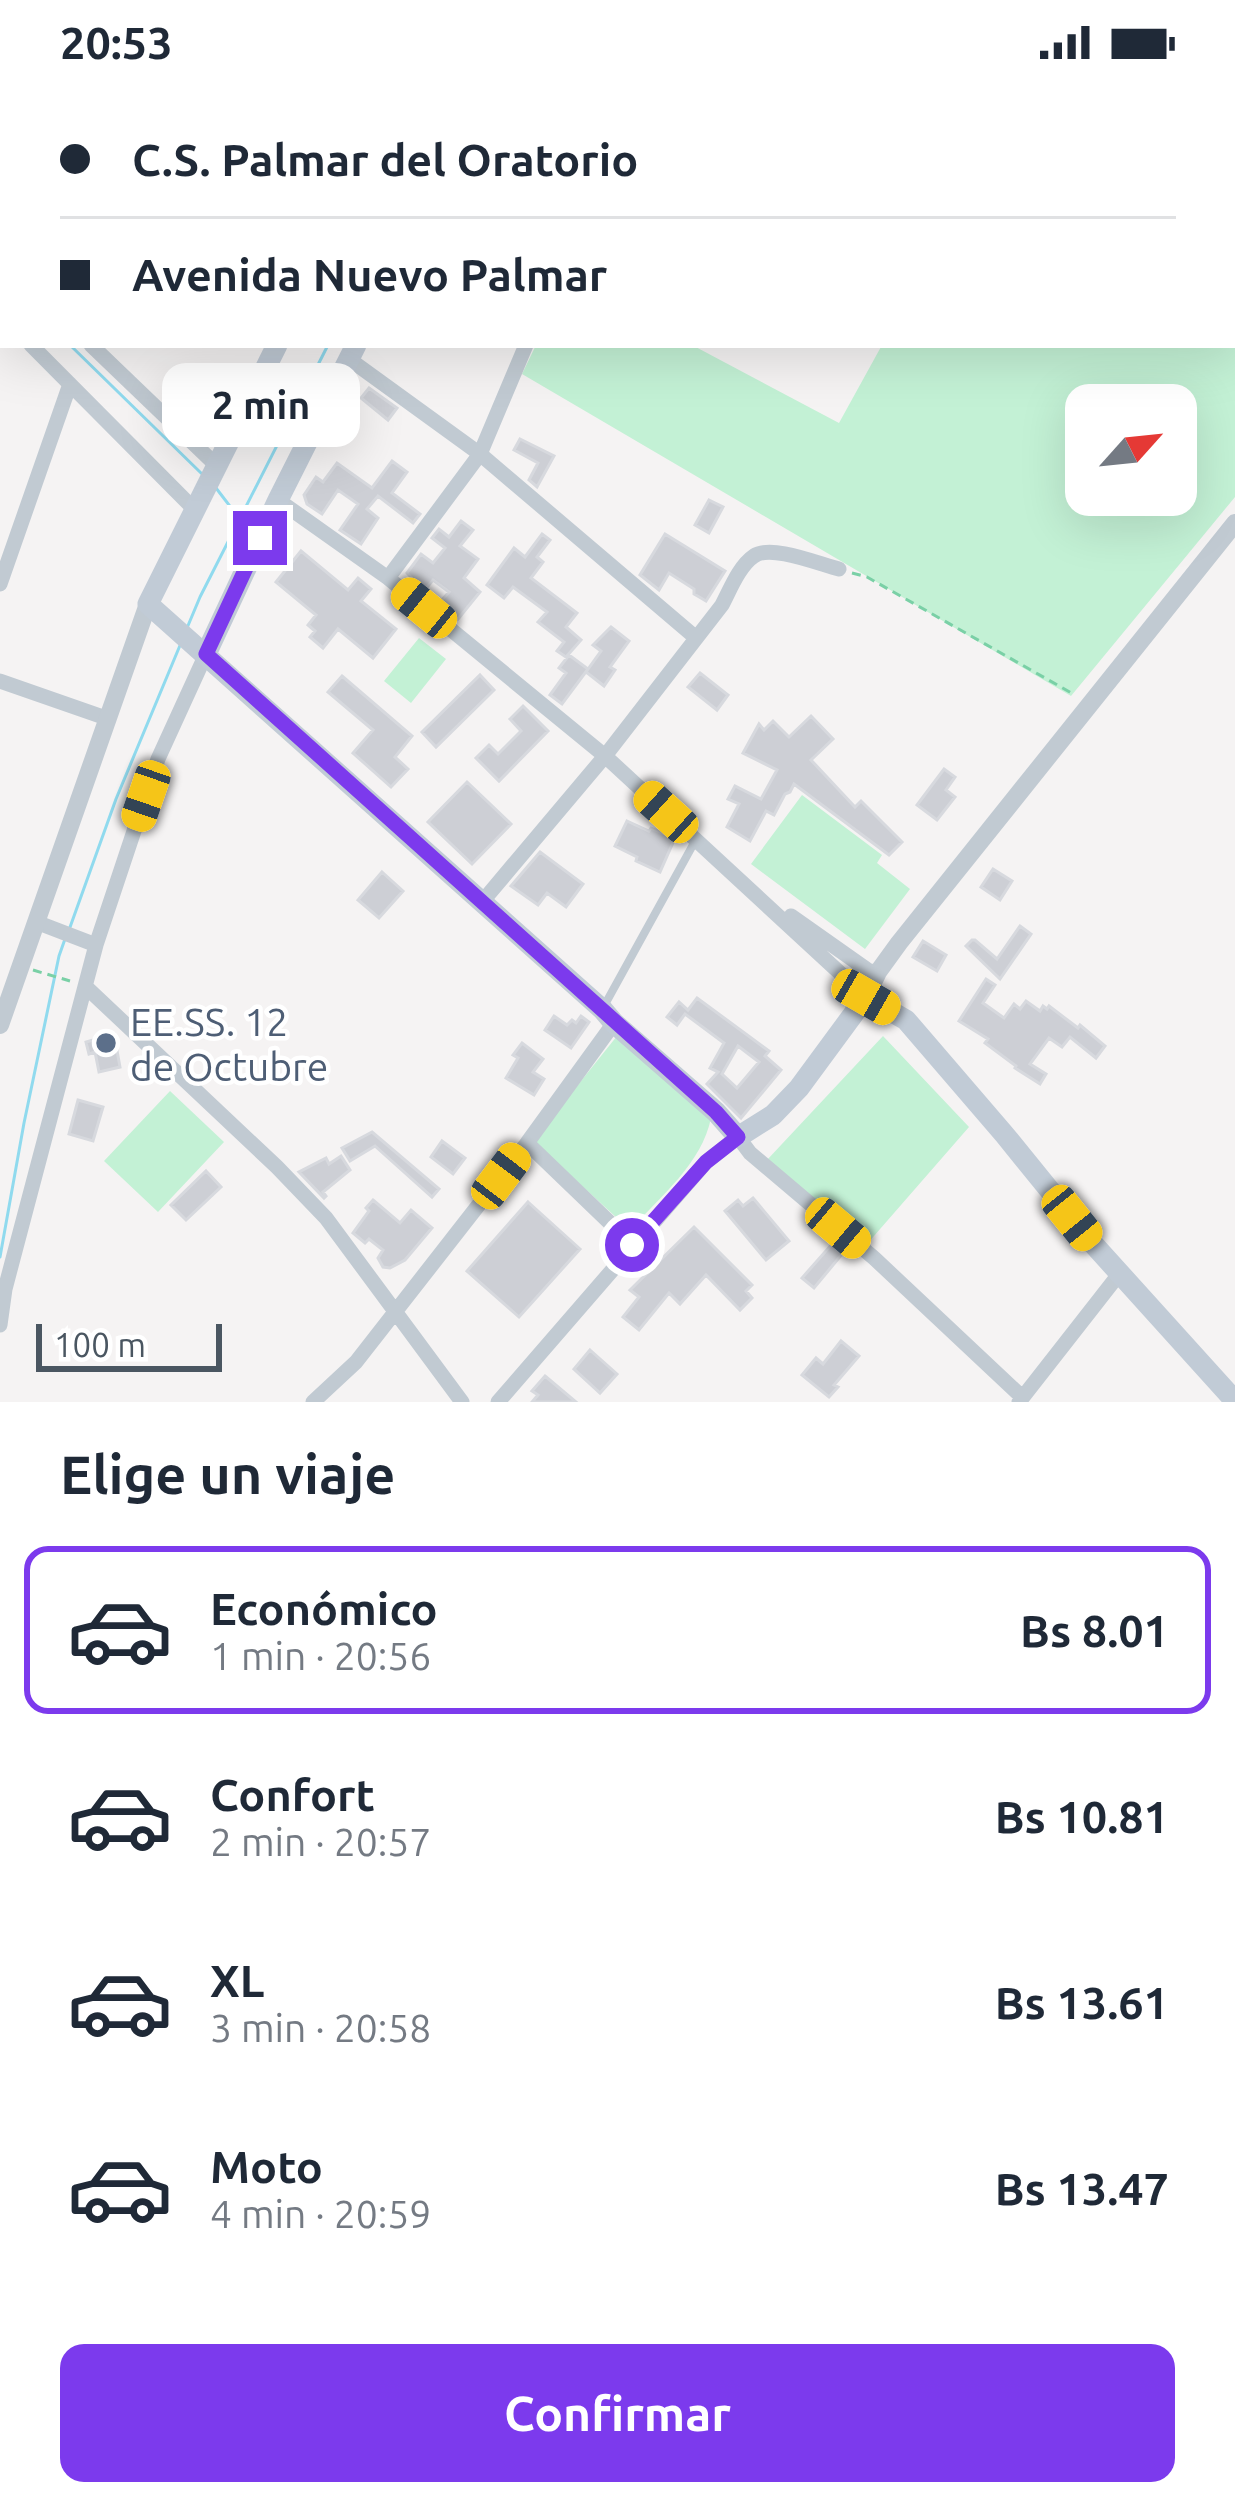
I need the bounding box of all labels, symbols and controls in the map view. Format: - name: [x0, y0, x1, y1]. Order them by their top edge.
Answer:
- text: 20:53: [60, 17, 173, 68]
- text: C.S. Palmar del Oratorio: [132, 134, 638, 185]
- text: Avenida Nuevo Palmar: [132, 249, 607, 300]
- callout: 2 min: [161, 364, 359, 448]
- text: 2 min: [212, 383, 310, 426]
- north arrow: [1065, 384, 1197, 516]
- map controls: [1065, 384, 1197, 516]
- route end: [233, 511, 287, 565]
- car: [385, 571, 463, 645]
- car: [117, 756, 175, 836]
- car: [627, 775, 705, 849]
- car: [826, 963, 906, 1031]
- place label: EE.SS. 12 de Octubre: [130, 1000, 328, 1088]
- marker: EE.SS. 12 de Octubre: [93, 1030, 119, 1056]
- car: [465, 1136, 537, 1216]
- car: [1035, 1179, 1109, 1257]
- car: [799, 1191, 877, 1265]
- route start: [605, 1218, 659, 1272]
- scale bar: [36, 1318, 222, 1371]
- text: 100 m: [54, 1326, 146, 1363]
- text: Elige un viaje: [60, 1444, 395, 1504]
- icon: car: [66, 1576, 174, 1684]
- text: Económico: [210, 1583, 438, 1634]
- text: Bs 8.01: [1020, 1605, 1169, 1656]
- text: 1 min · 20:56: [210, 1634, 431, 1677]
- icon: car: [66, 1762, 174, 1870]
- text: Confort: [210, 1769, 375, 1820]
- text: Bs 10.81: [995, 1791, 1169, 1842]
- text: 2 min · 20:57: [210, 1820, 431, 1863]
- icon: car: [66, 1948, 174, 2056]
- text: XL: [210, 1955, 264, 2006]
- text: Bs 13.61: [995, 1977, 1169, 2028]
- text: 3 min · 20:58: [210, 2006, 431, 2049]
- icon: car: [66, 2134, 174, 2242]
- text: Moto: [210, 2141, 323, 2192]
- text: Bs 13.47: [995, 2163, 1169, 2214]
- text: 4 min · 20:59: [210, 2192, 431, 2235]
- button: Confirmar: [60, 2344, 1175, 2482]

